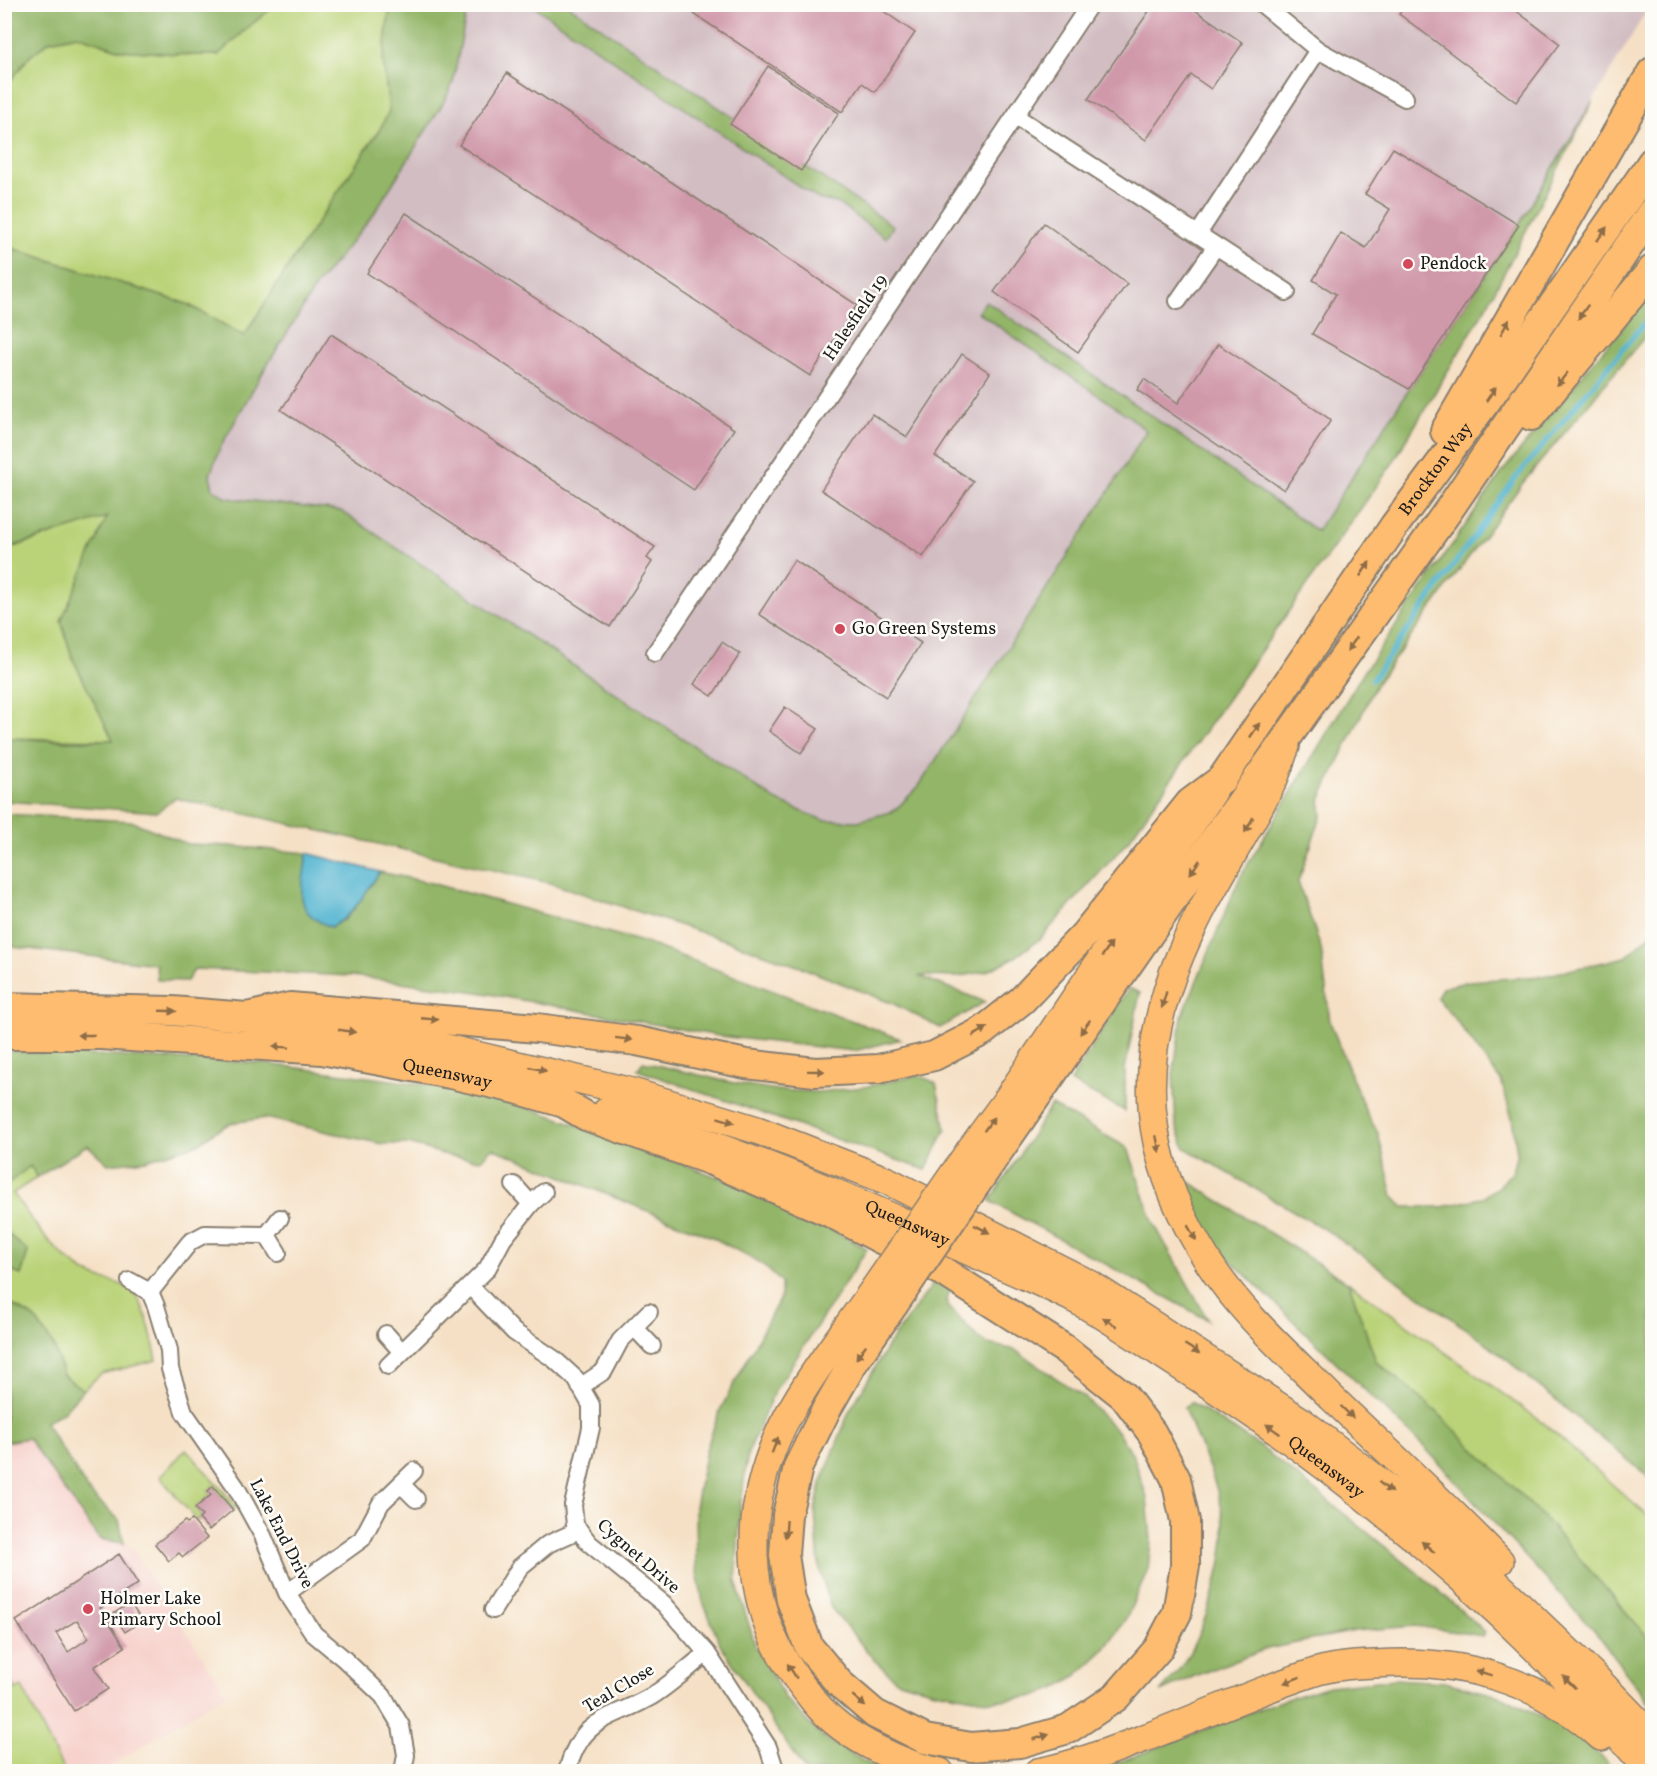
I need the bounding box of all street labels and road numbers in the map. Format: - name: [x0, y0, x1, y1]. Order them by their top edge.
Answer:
- street label: Halesfield 19: [818, 270, 894, 366]
- street label: Brockton Way: [1393, 417, 1479, 521]
- street label: Queensway: [400, 1053, 495, 1096]
- street label: Queensway: [861, 1194, 954, 1254]
- street label: Queensway: [1282, 1430, 1370, 1505]
- street label: Lake End Drive: [243, 1475, 319, 1593]
- street label: Cygnet Drive: [591, 1514, 685, 1600]
- street label: Teal Close: [579, 1658, 659, 1720]

